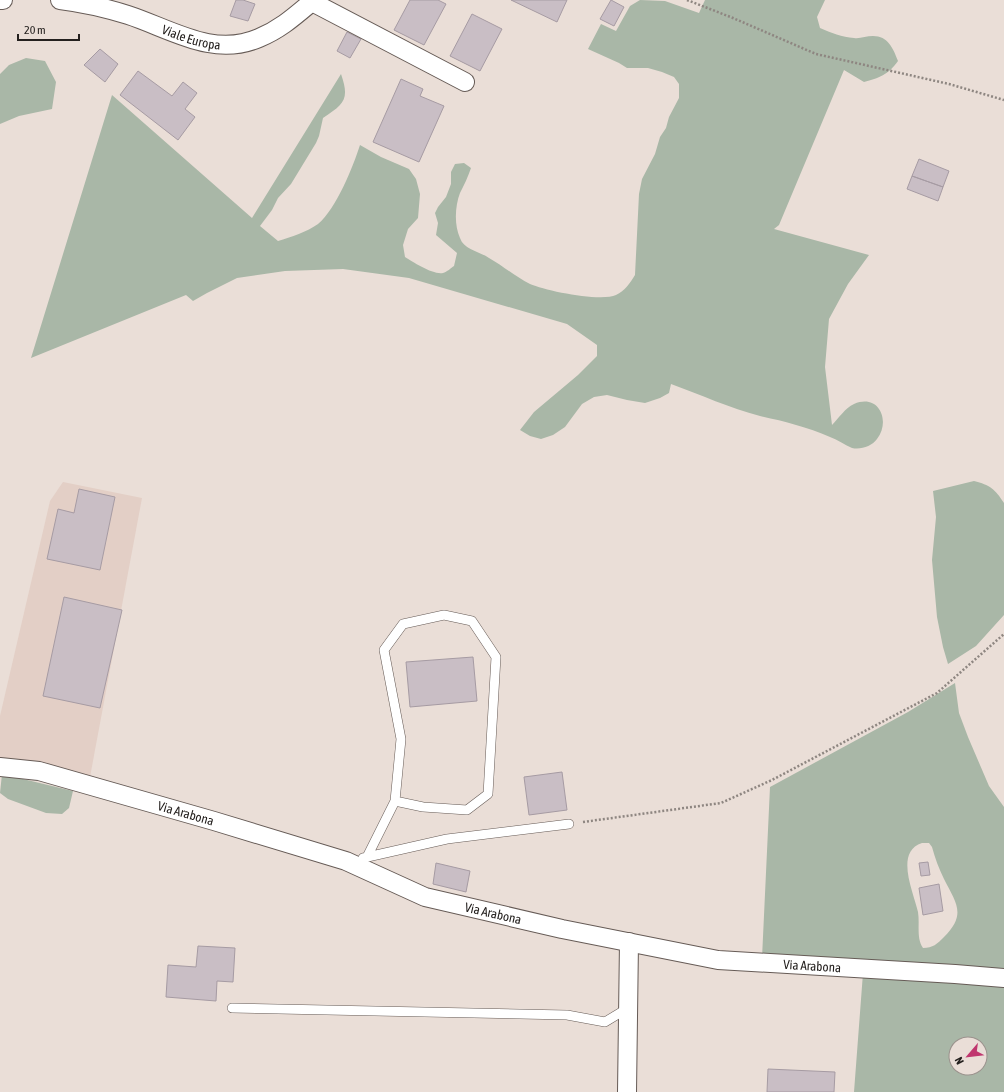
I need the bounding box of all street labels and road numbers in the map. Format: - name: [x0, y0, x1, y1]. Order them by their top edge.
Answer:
- street label: Viale Europa: [160, 21, 221, 52]
- street label: Via Arabona: [156, 798, 216, 828]
- street label: Via Arabona: [463, 899, 523, 927]
- street label: Via Arabona: [783, 956, 841, 975]

